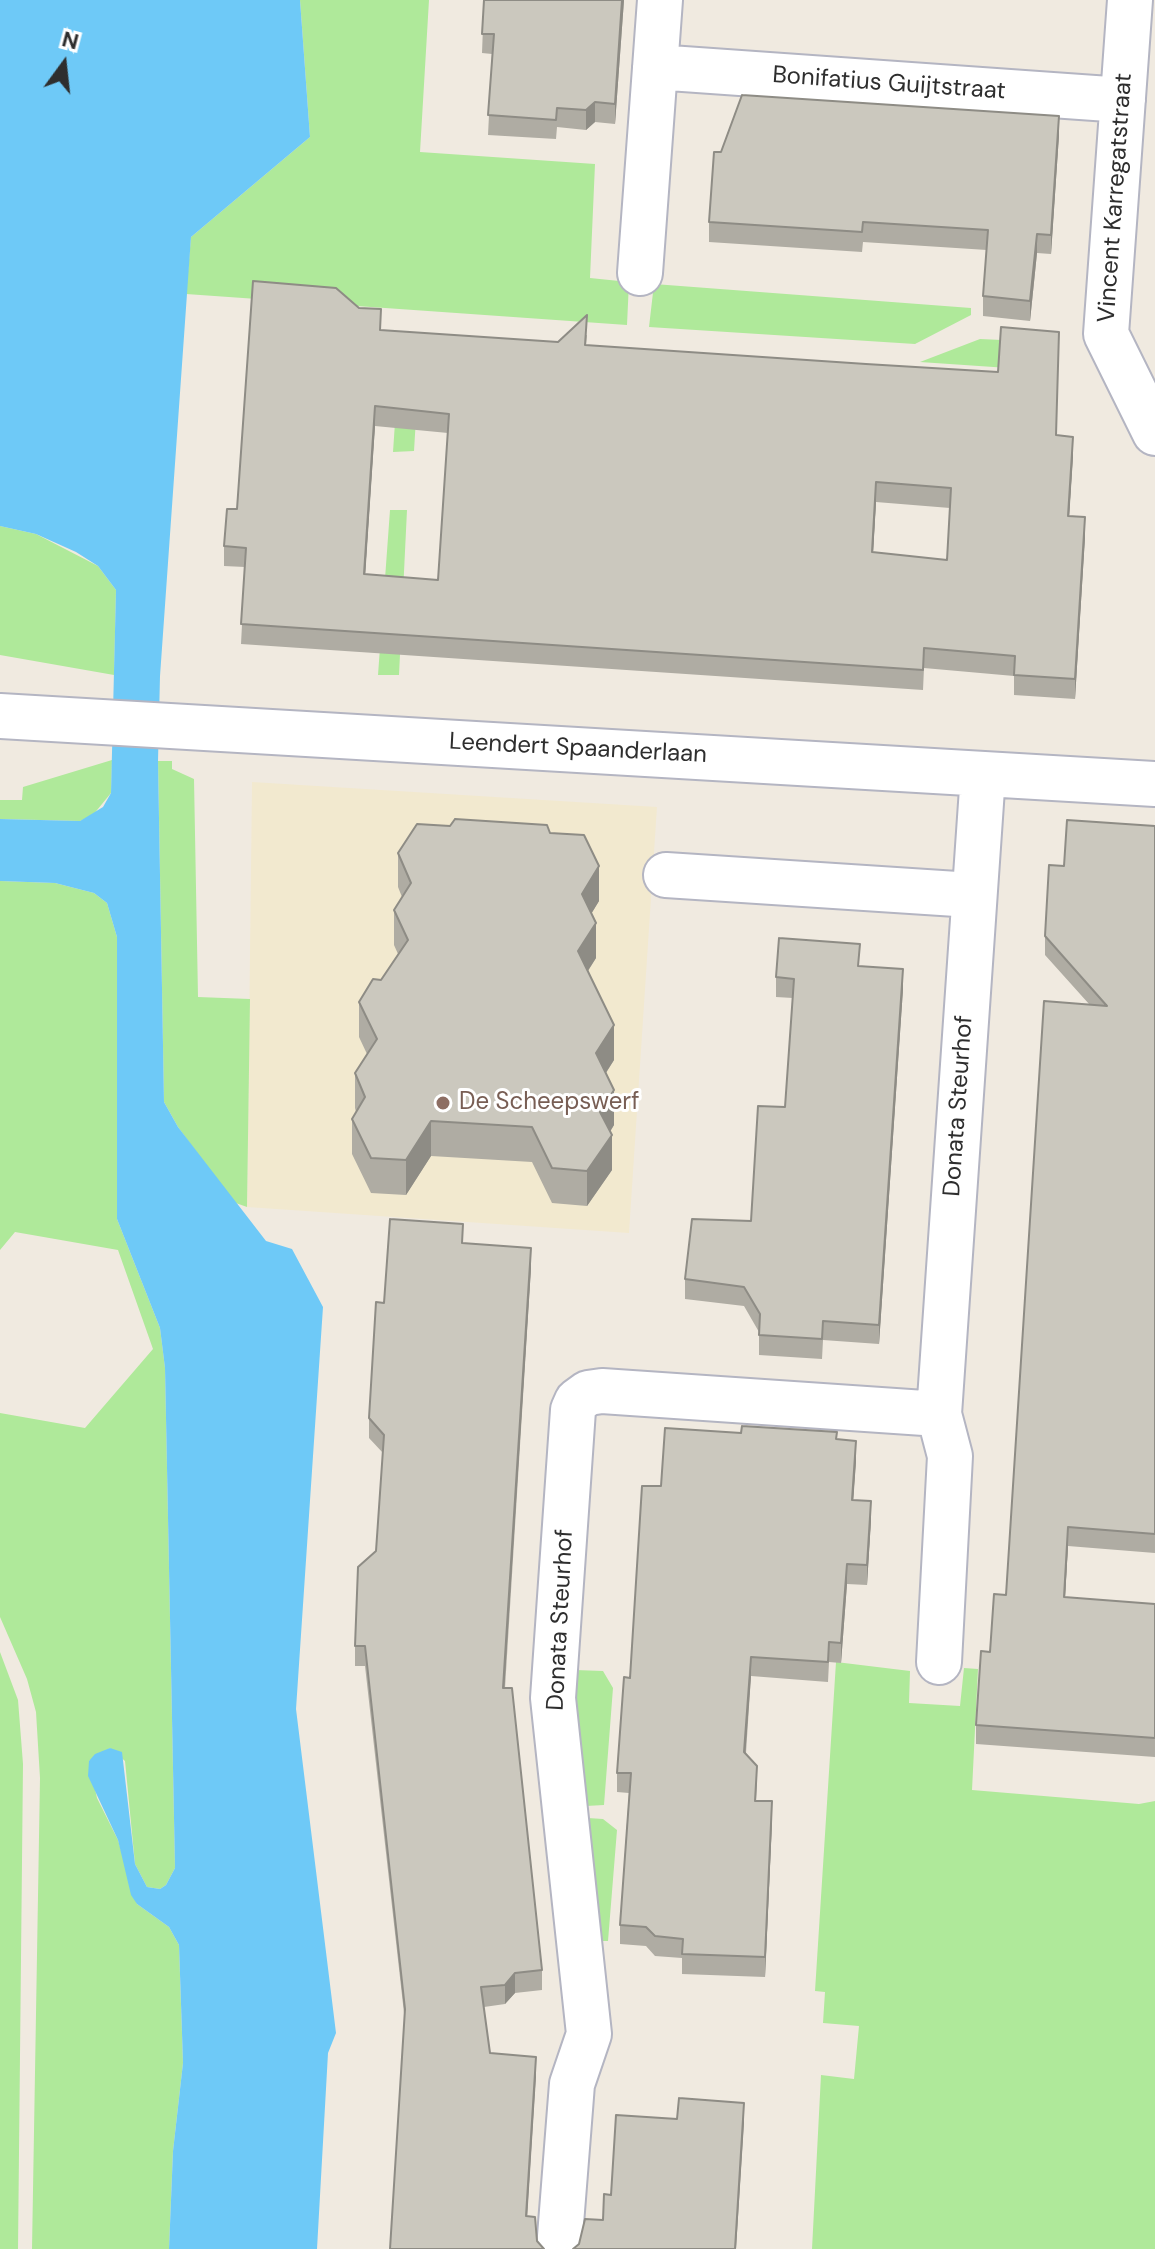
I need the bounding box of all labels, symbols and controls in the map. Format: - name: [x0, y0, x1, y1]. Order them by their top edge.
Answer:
- north arrow: [24, 24, 104, 104]
- text: N: [59, 24, 82, 56]
- street label: Bonifatius Guijtstraat: [771, 61, 1007, 107]
- street label: Vincent Karregatstraat: [1093, 72, 1139, 324]
- street label: Leendert Spaanderlaan: [448, 728, 708, 770]
- street label: Donata Steurhof: [938, 1014, 980, 1198]
- place label: De Scheepswerf: [459, 1089, 639, 1117]
- marker: De Scheepswerf: [434, 1094, 452, 1112]
- street label: Donata Steurhof: [542, 1529, 580, 1711]

